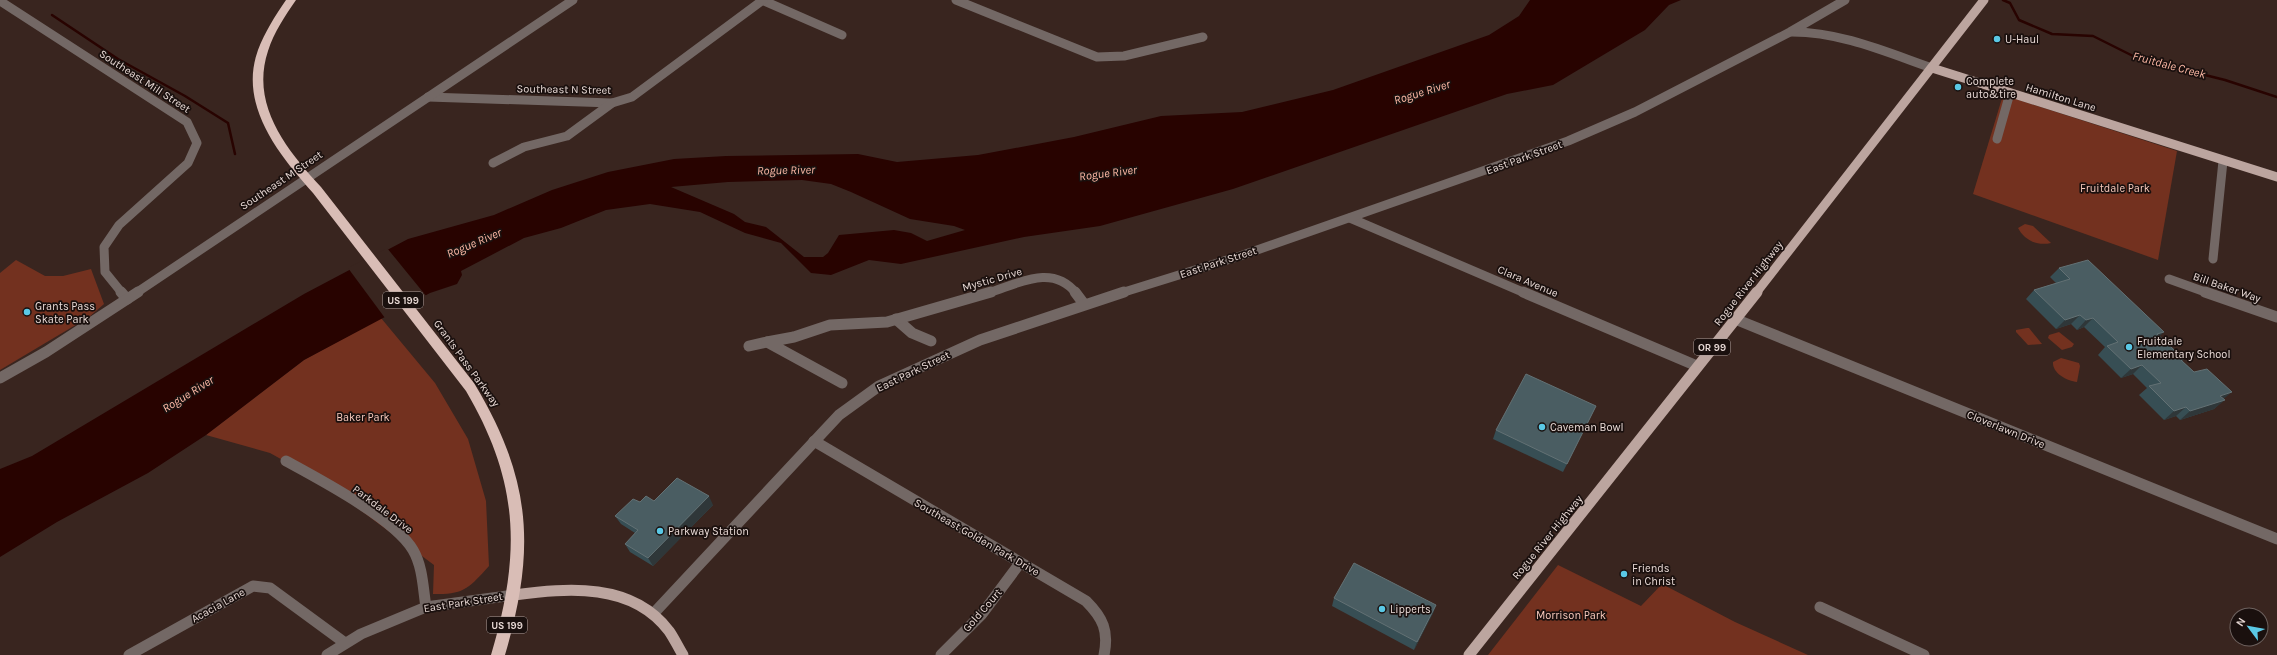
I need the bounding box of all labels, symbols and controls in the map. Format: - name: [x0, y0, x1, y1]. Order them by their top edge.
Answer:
- place label: U-Haul: [2005, 33, 2039, 46]
- marker: U-Haul: [1992, 34, 2002, 44]
- street label: Southeast Mill Street: [97, 47, 193, 116]
- water label: Fruitdale Creek: [2131, 49, 2208, 82]
- place label: Complete auto&tire: [1966, 75, 2016, 101]
- water label: Rogue River: [1392, 77, 1453, 107]
- street label: Hamilton Lane: [2024, 81, 2098, 114]
- street label: Southeast N Street: [517, 82, 611, 97]
- marker: Complete auto&tire: [1953, 82, 1963, 92]
- street label: East Park Street: [1484, 138, 1564, 177]
- street label: Southeast M Street: [238, 148, 325, 213]
- water label: Rogue River: [757, 162, 816, 178]
- water label: Rogue River: [1078, 162, 1139, 183]
- park label: Fruitdale Park: [2080, 182, 2150, 195]
- water label: Rogue River: [444, 225, 504, 261]
- street label: Rogue River Highway: [1711, 238, 1786, 328]
- street label: East Park Street: [1178, 244, 1258, 281]
- street label: Clara Avenue: [1495, 263, 1560, 300]
- street label: Mystic Drive: [961, 265, 1024, 294]
- street label: Bill Baker Way: [2191, 270, 2262, 305]
- road number: US 199: [383, 292, 423, 308]
- place label: Grants Pass Skate Park: [35, 300, 95, 326]
- marker: Grants Pass Skate Park: [22, 307, 32, 317]
- street label: Grants Pass Parkway: [431, 317, 502, 409]
- place label: Fruitdale Elementary School: [2137, 335, 2230, 361]
- road number: OR 99: [1694, 339, 1730, 355]
- marker: Fruitdale Elementary School: [2124, 342, 2134, 352]
- street label: East Park Street: [874, 348, 952, 395]
- water label: Rogue River: [160, 372, 217, 415]
- street label: Cloverlawn Drive: [1965, 408, 2047, 451]
- park label: Baker Park: [336, 411, 390, 424]
- place label: Caveman Bowl: [1550, 421, 1623, 434]
- marker: Caveman Bowl: [1537, 422, 1547, 432]
- street label: Parkdale Drive: [350, 483, 416, 536]
- street label: Rogue River Highway: [1510, 493, 1585, 582]
- street label: Southeast Golden Park Drive: [912, 496, 1042, 579]
- place label: Parkway Station: [668, 525, 749, 538]
- marker: Parkway Station: [655, 526, 665, 536]
- place label: Friends in Christ: [1632, 562, 1675, 588]
- marker: Friends in Christ: [1619, 569, 1629, 579]
- street label: Acacia Lane: [189, 585, 248, 625]
- street label: Gold Court: [960, 586, 1005, 635]
- street label: East Park Street: [423, 590, 504, 615]
- place label: Lipperts: [1390, 603, 1431, 616]
- marker: Lipperts: [1377, 604, 1387, 614]
- north arrow: [2229, 607, 2269, 647]
- park label: Morrison Park: [1536, 609, 1606, 622]
- text: N: [2233, 615, 2249, 629]
- road number: US 199: [487, 617, 527, 633]

